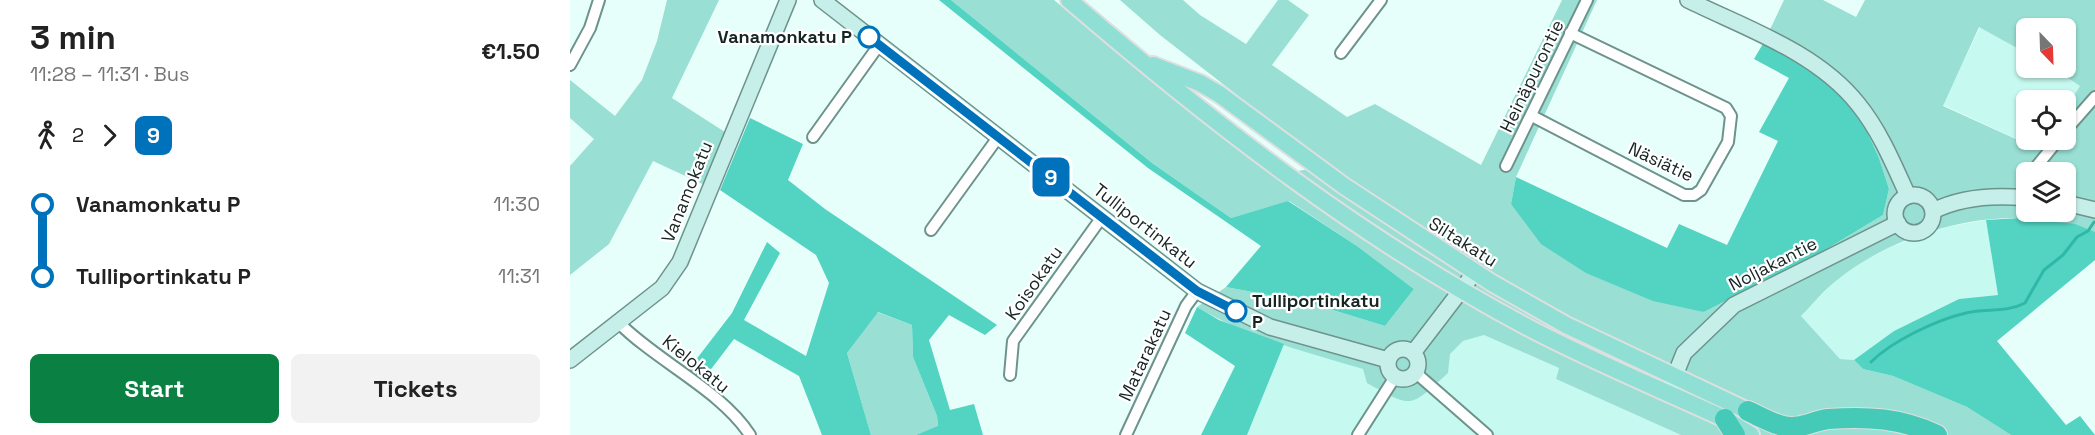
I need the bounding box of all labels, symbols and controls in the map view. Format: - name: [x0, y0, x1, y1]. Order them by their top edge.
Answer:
- street label: Heinäpurontie: [1494, 16, 1569, 136]
- text: 3 min: [30, 17, 116, 59]
- north arrow: [2016, 18, 2076, 78]
- map controls: [2016, 18, 2076, 222]
- place label: Vanamonkatu P: [718, 25, 852, 48]
- marker: Vanamonkatu P: [858, 26, 880, 48]
- text: €1.50: [481, 37, 540, 65]
- text: 11:28 – 11:31 · Bus: [30, 61, 190, 87]
- button: locate: [2016, 90, 2076, 150]
- icon: walk: [30, 119, 63, 152]
- icon: forward: [93, 119, 126, 152]
- text: 2: [72, 122, 84, 148]
- text: 9: [147, 122, 160, 149]
- street label: Näsiätie: [1625, 136, 1697, 187]
- street label: Vanamokatu: [656, 138, 717, 246]
- line badge: 9: [1032, 158, 1070, 196]
- button: layers: [2016, 162, 2076, 222]
- text: 9: [1045, 164, 1057, 191]
- street label: Tulliportinkatu: [1089, 178, 1202, 273]
- text: Vanamonkatu P: [76, 190, 240, 218]
- text: 11:30: [493, 191, 540, 217]
- street label: Siltakatu: [1425, 211, 1502, 272]
- street label: Noljakantie: [1725, 231, 1821, 296]
- street label: Koisokatu: [1000, 241, 1067, 324]
- text: Tulliportinkatu P: [76, 262, 251, 290]
- text: 11:31: [498, 263, 540, 289]
- place label: Tulliportinkatu P: [1252, 289, 1379, 333]
- marker: Tulliportinkatu P: [1225, 300, 1247, 322]
- street label: Matarakatu: [1113, 305, 1176, 405]
- street label: Kielokatu: [658, 329, 735, 398]
- button: Start: [30, 354, 279, 423]
- button: Tickets: [291, 354, 540, 423]

